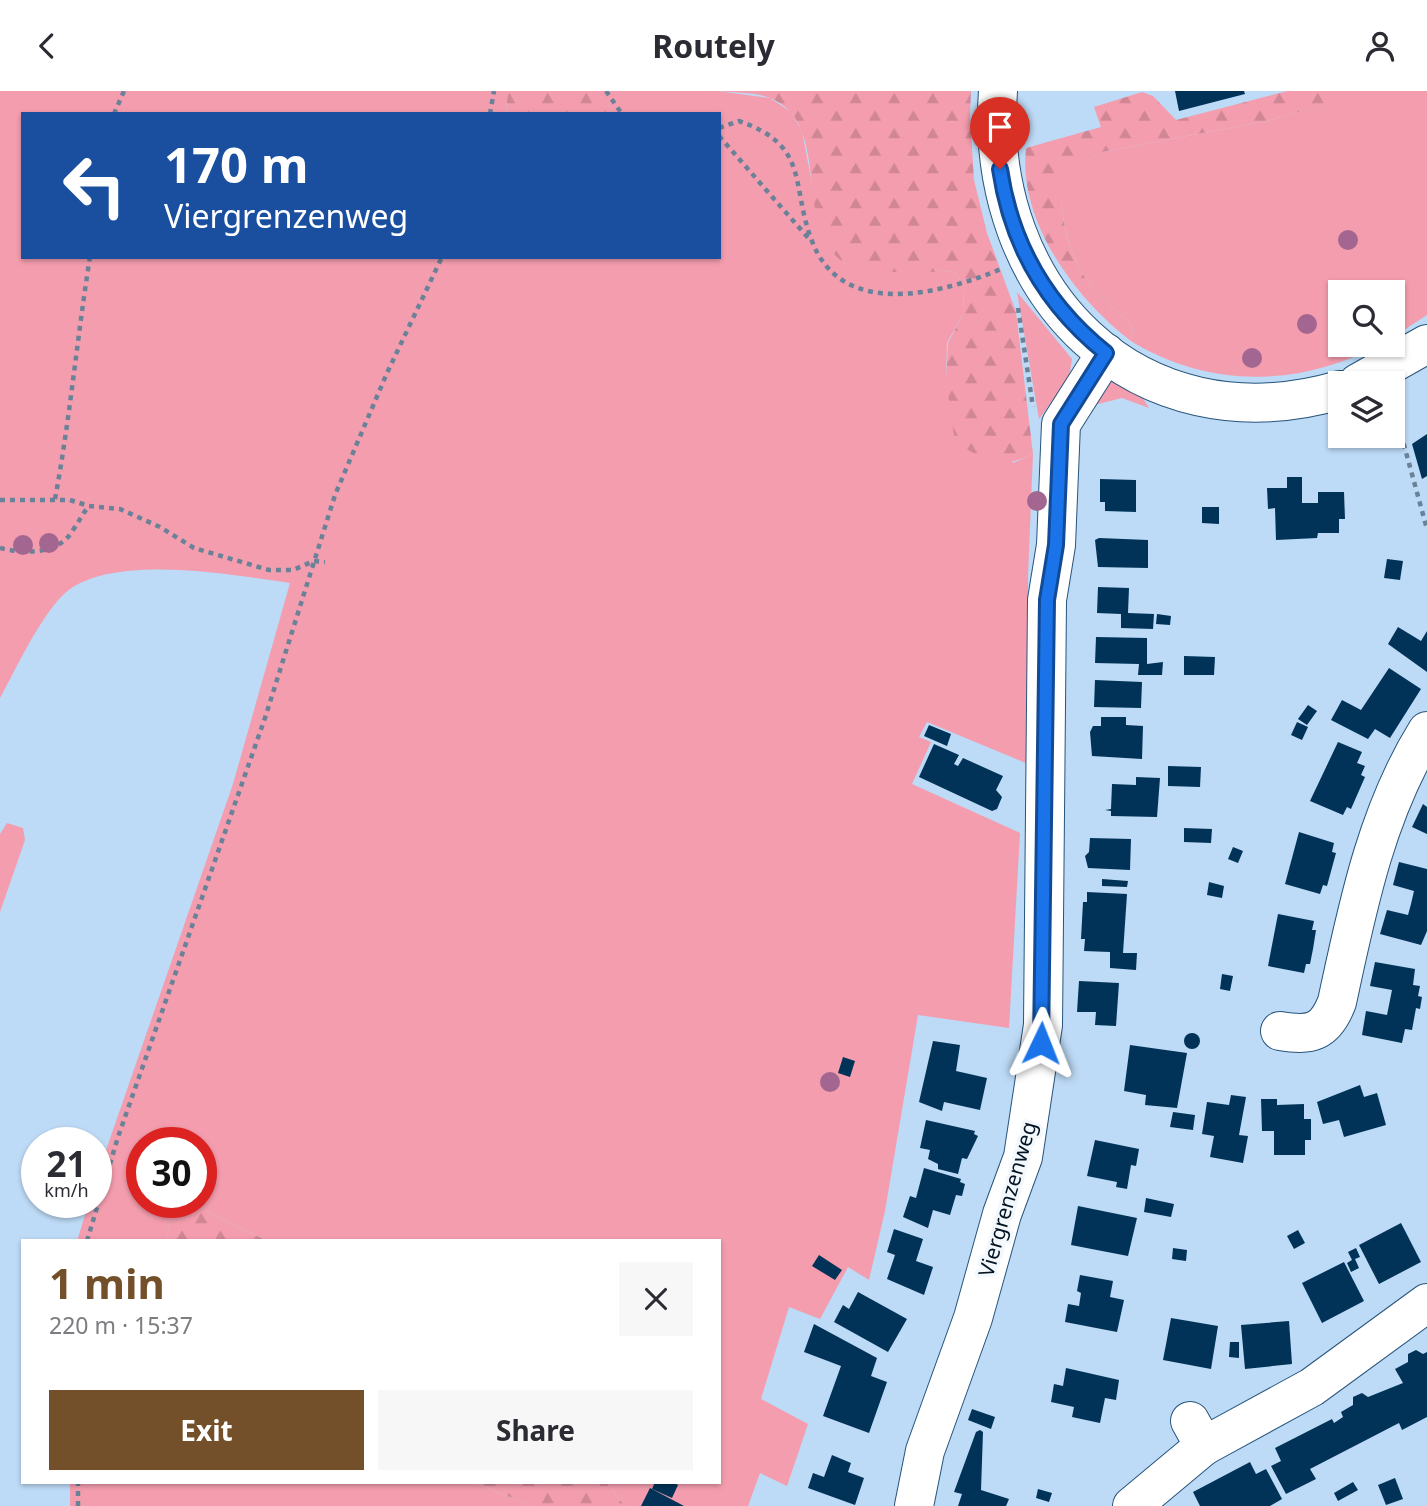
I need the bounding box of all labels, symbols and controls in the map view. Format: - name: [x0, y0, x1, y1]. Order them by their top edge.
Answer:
- text: Routely: [652, 24, 775, 67]
- icon: back: [28, 27, 66, 65]
- icon: person: [1361, 27, 1399, 65]
- pin: [970, 97, 1030, 169]
- icon: arrive: [981, 108, 1019, 146]
- text: 170 m: [164, 131, 309, 197]
- icon: left: [49, 140, 140, 231]
- text: Viergrenzenweg: [164, 194, 408, 237]
- map controls: [1328, 280, 1405, 448]
- button: search: [1328, 280, 1405, 357]
- button: layers: [1328, 371, 1405, 448]
- position arrow: [1004, 1006, 1078, 1080]
- street label: Viergrenzenweg: [971, 1118, 1043, 1280]
- speed limit sign: 30: [126, 1127, 217, 1218]
- text: 21: [46, 1140, 87, 1187]
- text: km/h: [44, 1178, 89, 1202]
- text: 1 min: [49, 1254, 165, 1311]
- button: close: [619, 1262, 693, 1336]
- text: 220 m · 15:37: [49, 1309, 193, 1341]
- button: Exit: [49, 1390, 364, 1470]
- button: Share: [378, 1390, 693, 1470]

